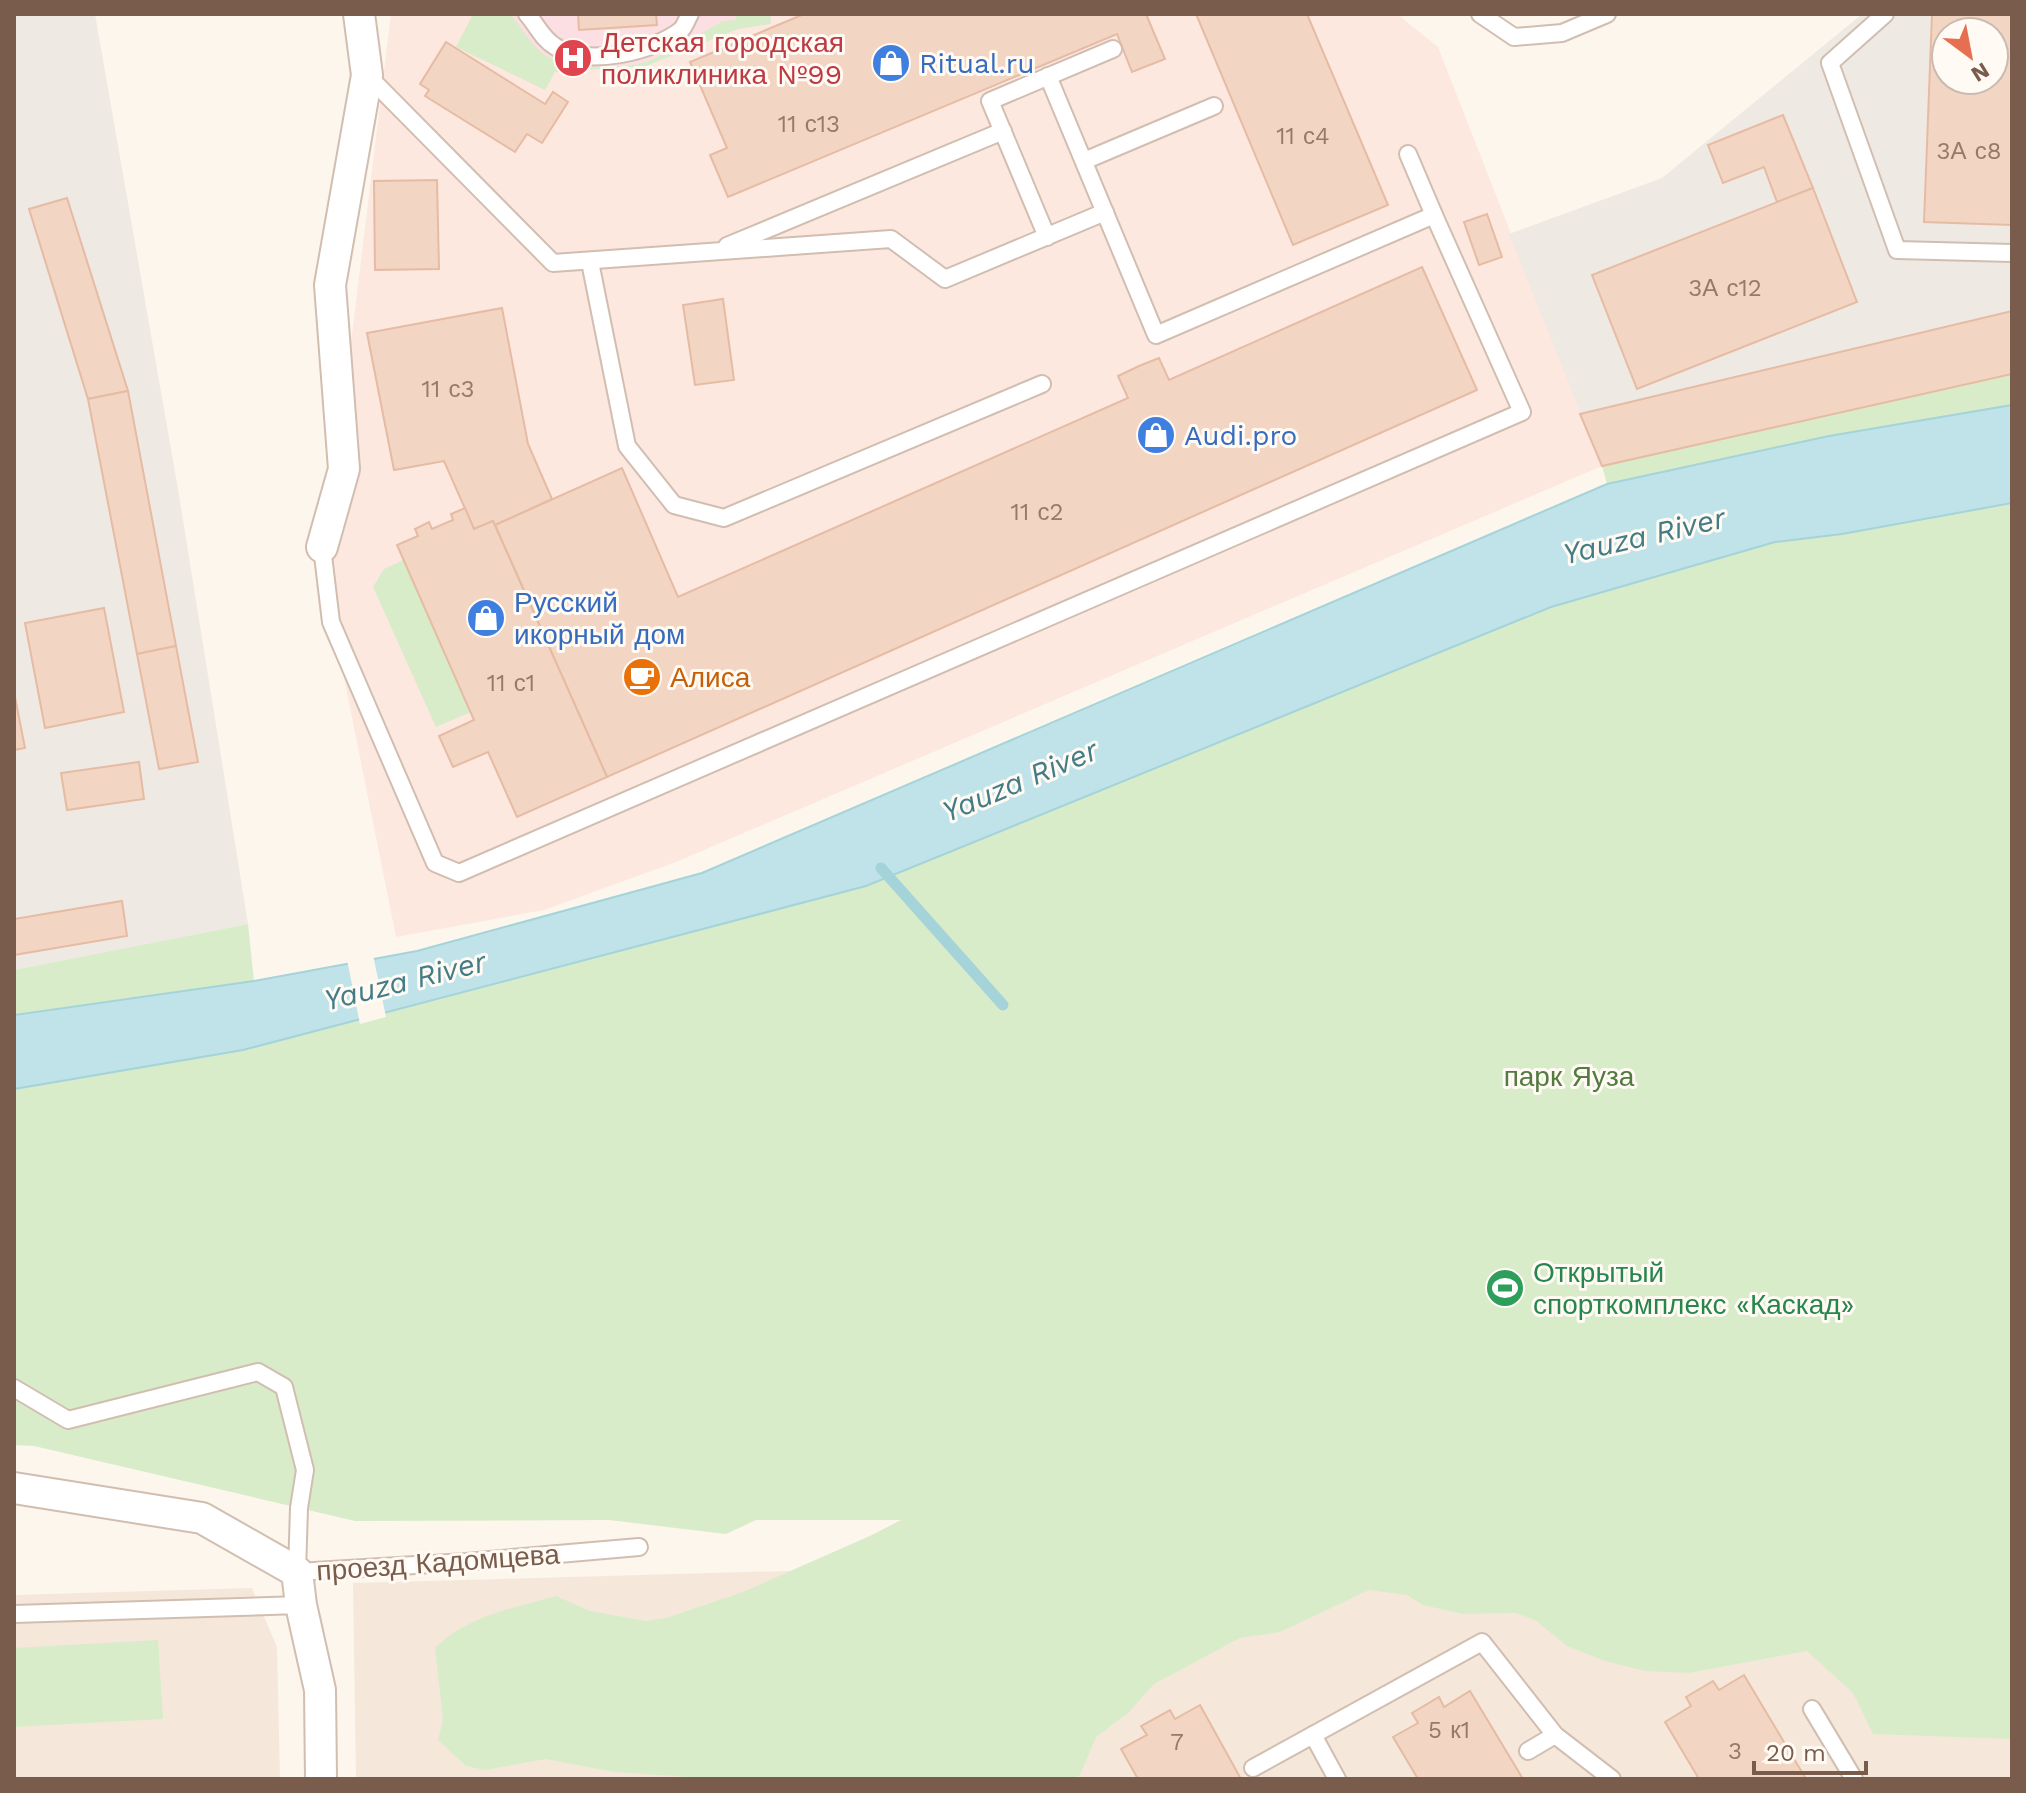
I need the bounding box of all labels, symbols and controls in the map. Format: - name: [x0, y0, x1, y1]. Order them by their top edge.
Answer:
- north arrow: [1930, 16, 2010, 96]
- place label: Детская городская поликлиника №99: [601, 26, 844, 91]
- hospital icon: Детская городская поликлиника №99: [552, 37, 594, 79]
- shop icon: Ritual.ru: [870, 42, 912, 84]
- place label: Ritual.ru: [919, 47, 1035, 80]
- text: N: [1967, 58, 1994, 87]
- house number: 11 с13: [778, 110, 840, 138]
- house number: 11 с4: [1276, 122, 1330, 150]
- house number: 3А с8: [1937, 137, 2001, 165]
- house number: 3А с12: [1688, 274, 1762, 302]
- house number: 11 с3: [422, 375, 474, 403]
- shop icon: Audi.pro: [1135, 414, 1177, 456]
- place label: Audi.pro: [1184, 419, 1297, 452]
- house number: 11 с2: [1011, 498, 1063, 526]
- water label: Yauza River: [1559, 499, 1730, 571]
- place label: Русский икорный дом: [514, 586, 685, 651]
- shop icon: Русский икорный дом: [465, 597, 507, 639]
- cafe icon: Алиса: [621, 656, 663, 698]
- place label: Алиса: [670, 661, 751, 694]
- house number: 11 с1: [487, 669, 535, 697]
- water label: Yauza River: [937, 731, 1104, 829]
- water label: Yauza River: [320, 943, 491, 1018]
- park label: парк Яуза: [1504, 1060, 1635, 1093]
- place label: Открытый спорткомплекс «Каскад»: [1533, 1256, 1854, 1321]
- sports icon: Открытый спорткомплекс «Каскад»: [1484, 1267, 1526, 1309]
- street label: проезд Кадомцева: [315, 1538, 561, 1587]
- house number: 5 к1: [1428, 1716, 1470, 1744]
- scale bar: [1754, 1725, 1866, 1775]
- house number: 7: [1170, 1728, 1184, 1756]
- house number: 3: [1728, 1737, 1742, 1765]
- text: 20 m: [1766, 1739, 1826, 1767]

